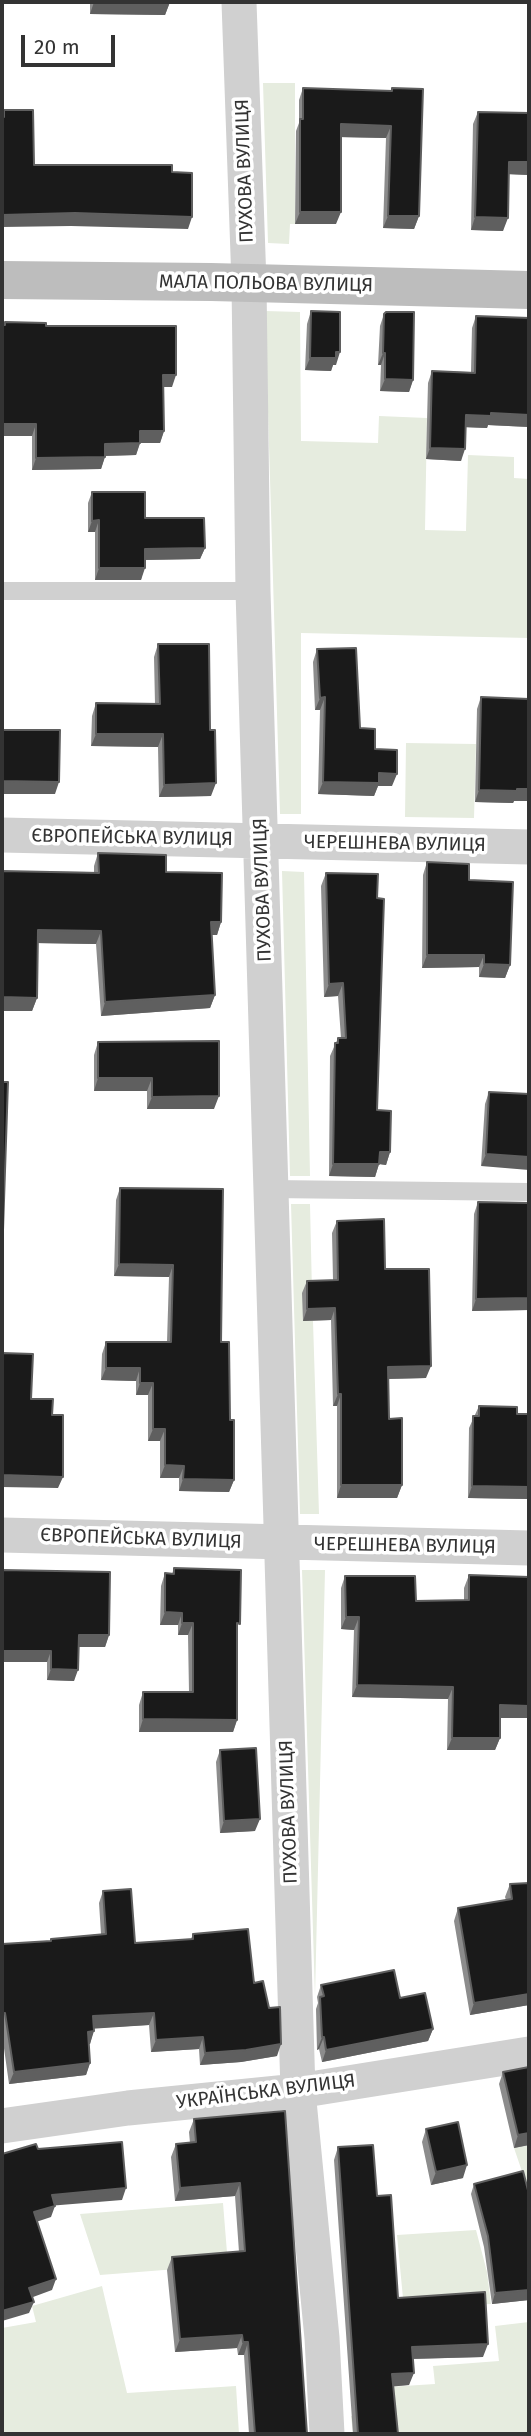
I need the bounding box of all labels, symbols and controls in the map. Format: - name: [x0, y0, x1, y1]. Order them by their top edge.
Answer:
- scale bar: [24, 21, 119, 65]
- text: 20 m: [34, 34, 80, 60]
- street label: ПУХОВА ВУЛИЦЯ: [231, 99, 259, 243]
- street label: МАЛА ПОЛЬОВА ВУЛИЦЯ: [159, 271, 373, 297]
- street label: ПУХОВА ВУЛИЦЯ: [249, 818, 277, 962]
- street label: ЄВРОПЕЙСЬКА ВУЛИЦЯ: [31, 825, 233, 851]
- street label: ЧЕРЕШНЕВА ВУЛИЦЯ: [304, 831, 486, 857]
- street label: ЄВРОПЕЙСЬКА ВУЛИЦЯ: [40, 1524, 242, 1554]
- street label: ЧЕРЕШНЕВА ВУЛИЦЯ: [314, 1533, 496, 1559]
- street label: ПУХОВА ВУЛИЦЯ: [275, 1740, 303, 1884]
- street label: УКРАЇНСЬКА ВУЛИЦЯ: [175, 2070, 357, 2114]

